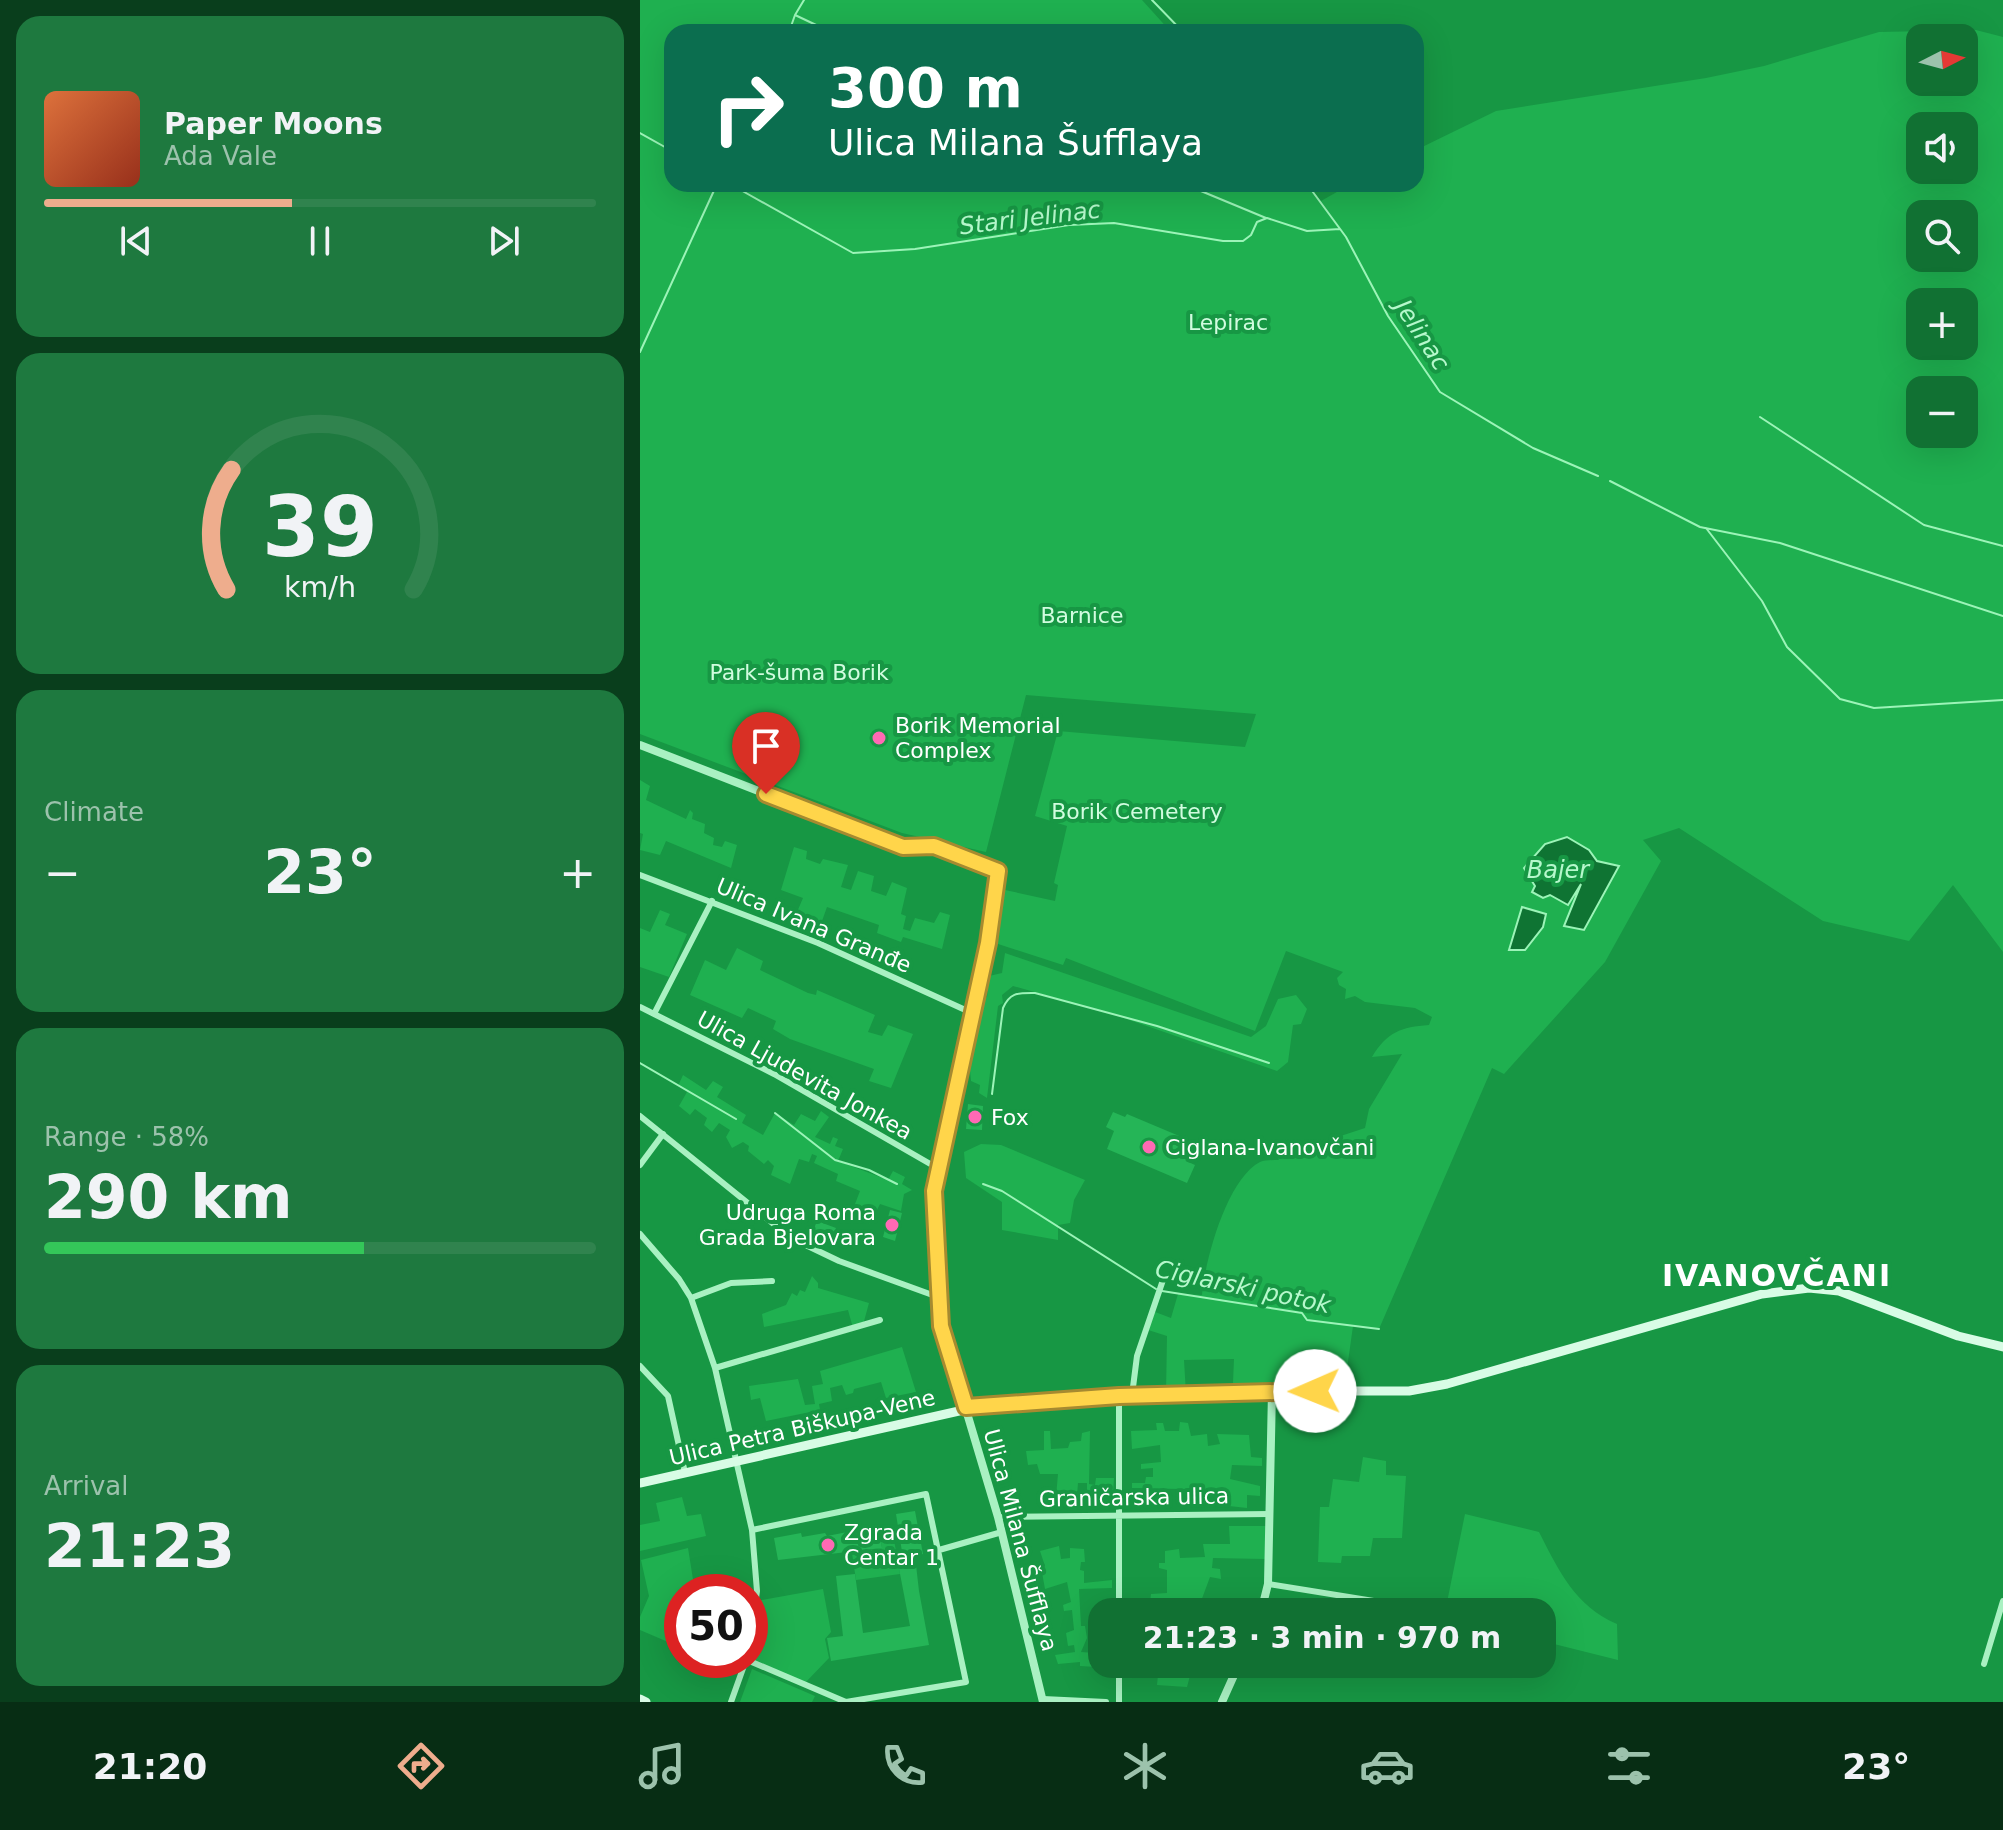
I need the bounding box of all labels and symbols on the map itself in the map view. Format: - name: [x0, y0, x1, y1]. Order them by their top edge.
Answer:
- north arrow: [1906, 24, 1978, 96]
- water label: Stari Jelinac: [958, 195, 1102, 241]
- water label: Jelinac: [1387, 291, 1455, 375]
- park label: Lepirac: [1188, 310, 1268, 335]
- park label: Barnice: [1041, 603, 1123, 628]
- park label: Park-šuma Borik: [709, 660, 889, 685]
- pin: [732, 712, 800, 794]
- place label: Borik Memorial Complex: [895, 713, 1061, 763]
- marker: Borik Memorial Complex: [870, 729, 888, 747]
- park label: Borik Cemetery: [1051, 799, 1223, 824]
- water label: Bajer: [1527, 856, 1591, 884]
- street label: Ulica Ivana Granđe: [713, 873, 915, 978]
- street label: Ulica Ljudevita Jonkea: [693, 1006, 917, 1145]
- place label: Fox: [991, 1105, 1029, 1130]
- marker: Fox: [966, 1108, 984, 1126]
- place label: Ciglana-Ivanovčani: [1165, 1135, 1374, 1160]
- marker: Ciglana-Ivanovčani: [1140, 1138, 1158, 1156]
- place label: Udruga Roma Grada Bjelovara: [699, 1200, 876, 1250]
- marker: Udruga Roma Grada Bjelovara: [883, 1216, 901, 1234]
- water label: Ciglarski potok: [1153, 1255, 1334, 1319]
- district label: IVANOVČANI: [1662, 1257, 1892, 1293]
- position arrow: [1273, 1349, 1357, 1433]
- street label: Ulica Petra Biškupa-Vene: [667, 1385, 938, 1470]
- street label: Ulica Milana Šufflaya: [979, 1426, 1062, 1654]
- street label: Graničarska ulica: [1039, 1483, 1229, 1512]
- place label: Zgrada Centar 1: [844, 1520, 939, 1570]
- marker: Zgrada Centar 1: [819, 1536, 837, 1554]
- speed limit sign: 50: [664, 1574, 768, 1678]

